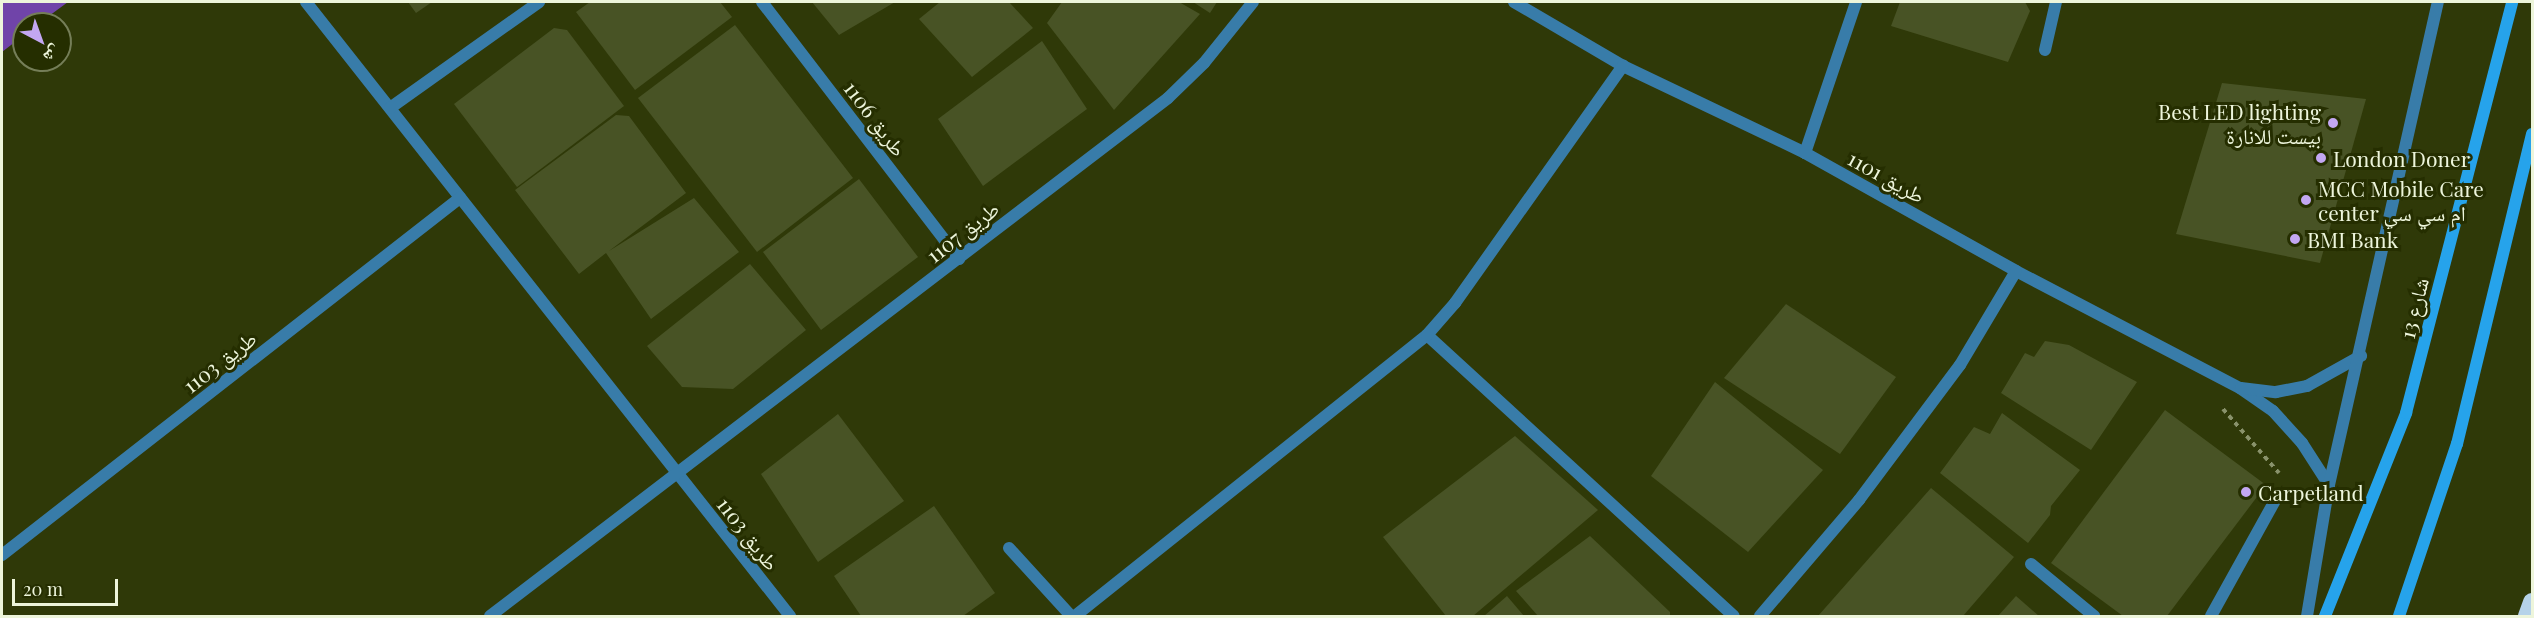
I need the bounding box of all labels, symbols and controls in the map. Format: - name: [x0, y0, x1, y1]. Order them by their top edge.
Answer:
- north arrow: [12, 12, 72, 72]
- text: ش: [40, 41, 66, 68]
- street label: طريق 1106: [840, 76, 912, 160]
- place label: Best LED lighting بيست للانارة: [2157, 98, 2321, 148]
- marker: Best LED lighting بيست للانارة: [2326, 116, 2340, 130]
- street label: طريق 1101: [1844, 145, 1930, 207]
- place label: London Doner: [2333, 145, 2470, 171]
- marker: London Doner: [2314, 151, 2328, 165]
- place label: MCC Mobile Care center ام سي سي: [2318, 175, 2484, 225]
- marker: MCC Mobile Care center ام سي سي: [2299, 193, 2313, 207]
- street label: طريق 1107: [921, 195, 1003, 267]
- place label: BMI Bank: [2307, 226, 2398, 252]
- marker: BMI Bank: [2288, 232, 2302, 246]
- street label: شارع 13: [2393, 275, 2433, 341]
- street label: طريق 1103: [177, 325, 261, 397]
- place label: Carpetland: [2258, 479, 2364, 505]
- marker: Carpetland: [2239, 485, 2253, 499]
- street label: طريق 1103: [713, 491, 785, 575]
- scale bar: [15, 567, 122, 605]
- text: 20 m: [23, 577, 63, 601]

